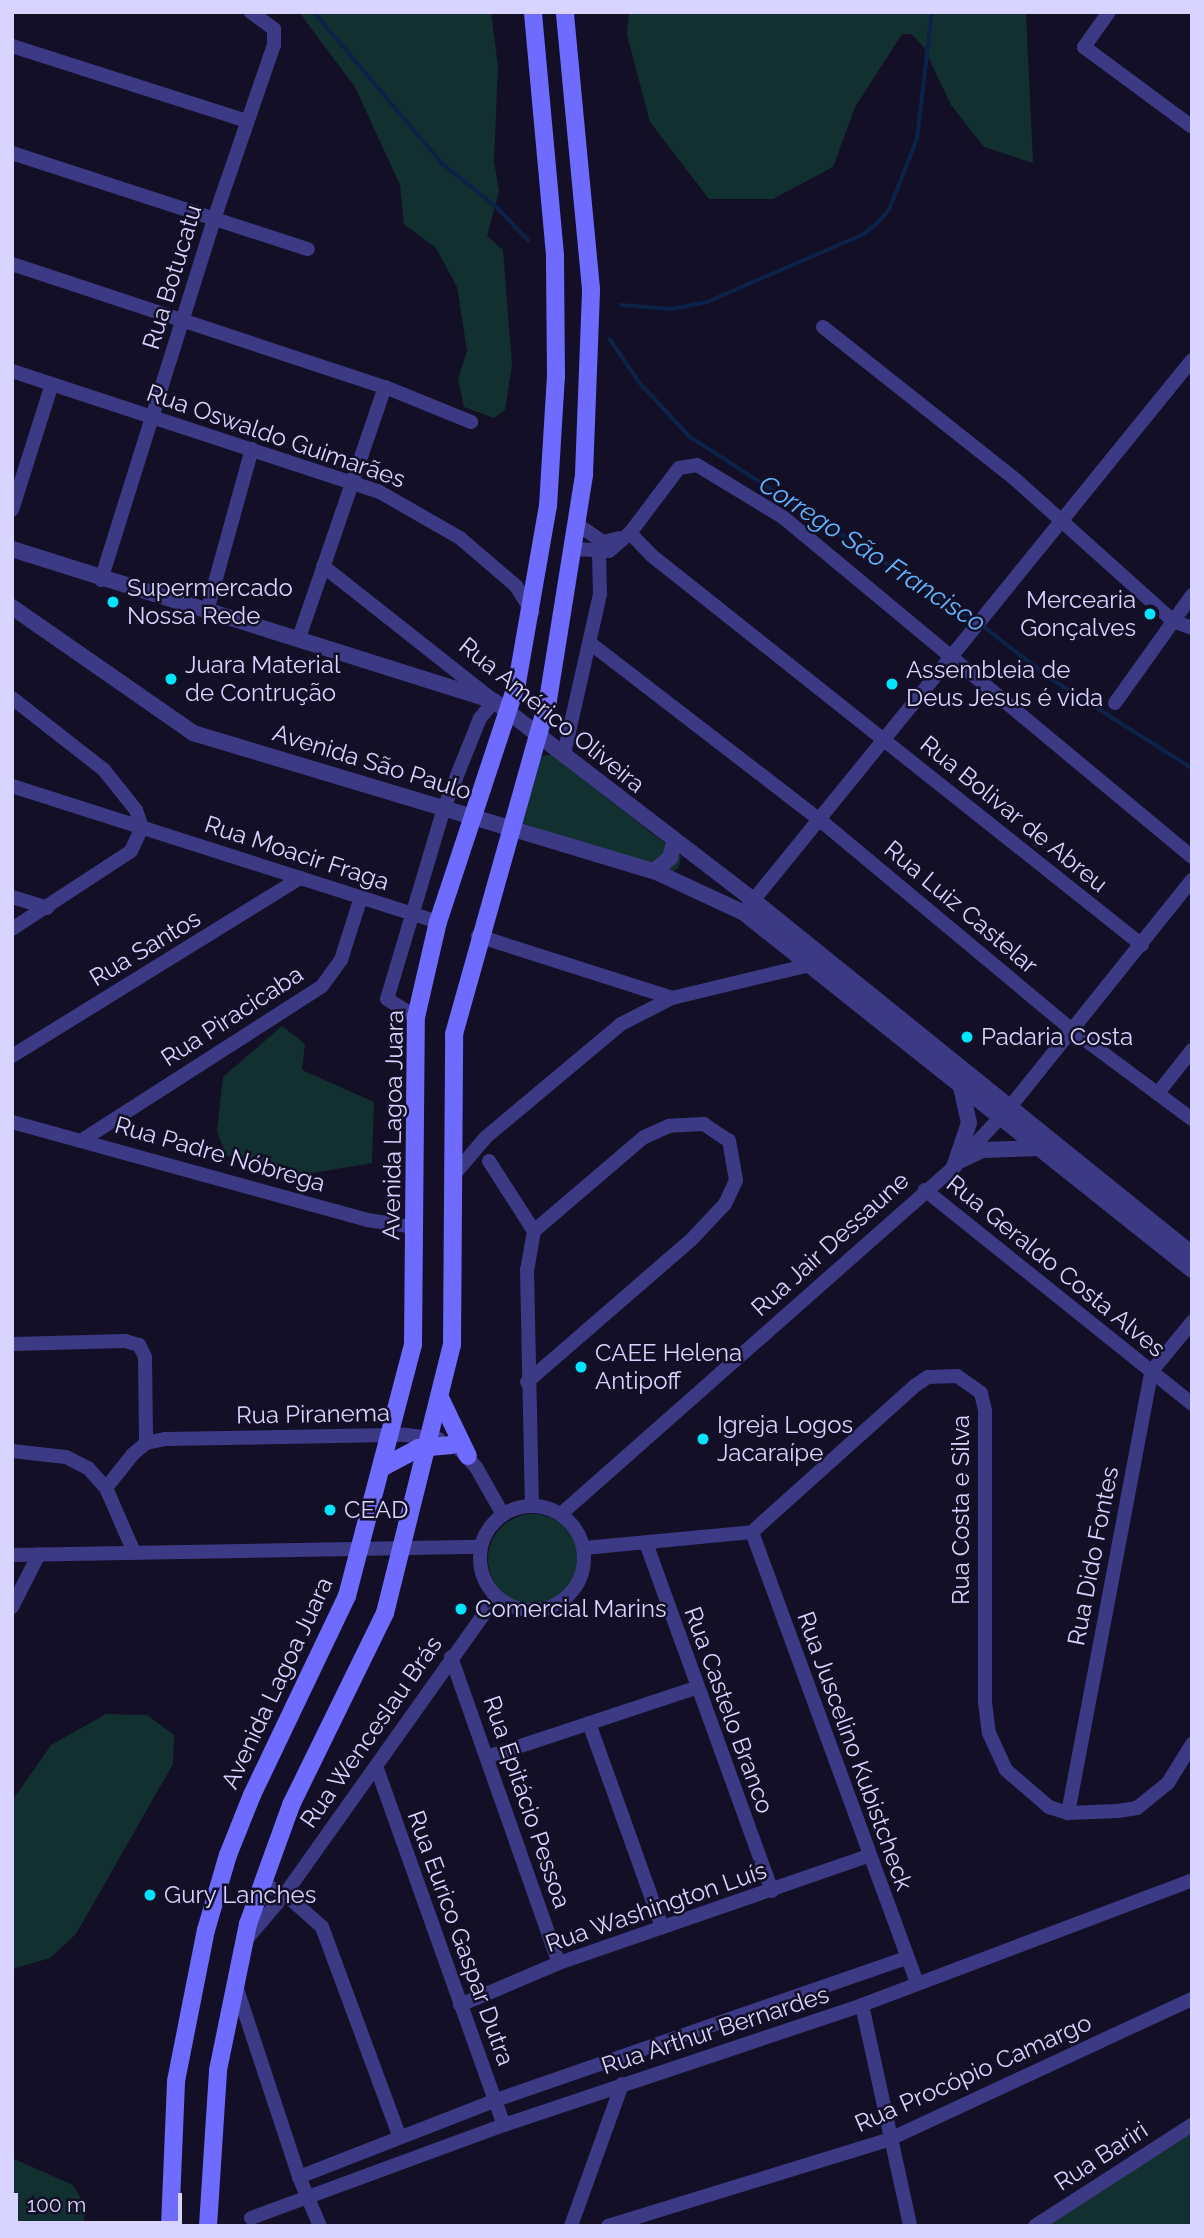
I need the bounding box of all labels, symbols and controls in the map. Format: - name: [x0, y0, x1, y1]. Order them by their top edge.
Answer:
- street label: Rua Botucatu: [136, 201, 208, 353]
- street label: Rua Oswaldo Guimarães: [143, 378, 409, 494]
- water label: Corrego São Francisco: [753, 469, 991, 639]
- place label: Supermercado Nossa Rede: [127, 574, 293, 630]
- place label: Mercearia Gonçalves: [1020, 586, 1136, 642]
- marker: Supermercado Nossa Rede: [105, 594, 121, 610]
- marker: Mercearia Gonçalves: [1142, 606, 1158, 622]
- street label: Rua Américo Oliveira: [453, 631, 651, 799]
- place label: Juara Material de Contrução: [185, 651, 340, 707]
- place label: Assembleia de Deus Jesus é vida: [906, 656, 1104, 712]
- marker: Juara Material de Contrução: [163, 671, 179, 687]
- marker: Assembleia de Deus Jesus é vida: [884, 676, 900, 692]
- street label: Avenida São Paulo: [269, 718, 475, 806]
- street label: Rua Bolivar de Abreu: [914, 729, 1114, 899]
- street label: Rua Moacir Fraga: [201, 810, 393, 896]
- street label: Rua Luiz Castelar: [878, 834, 1044, 980]
- street label: Rua Santos: [84, 904, 206, 992]
- street label: Rua Piracicaba: [156, 960, 308, 1072]
- street label: Avenida Lagoa Juara: [377, 1009, 409, 1241]
- place label: Padaria Costa: [981, 1023, 1133, 1051]
- marker: Padaria Costa: [959, 1029, 975, 1045]
- street label: Rua Padre Nóbrega: [112, 1110, 328, 1198]
- street label: Rua Jair Dessaune: [745, 1165, 915, 1323]
- street label: Rua Geraldo Costa Alves: [941, 1169, 1171, 1363]
- place label: CAEE Helena Antipoff: [595, 1339, 742, 1395]
- marker: CAEE Helena Antipoff: [573, 1359, 589, 1375]
- street label: Rua Piranema: [236, 1398, 390, 1430]
- place label: Igreja Logos Jacaraípe: [717, 1411, 853, 1467]
- street label: Rua Costa e Silva: [947, 1415, 975, 1605]
- marker: Igreja Logos Jacaraípe: [695, 1431, 711, 1447]
- street label: Rua Dido Fontes: [1062, 1464, 1124, 1648]
- place label: CEAD: [344, 1496, 408, 1524]
- marker: CEAD: [322, 1502, 338, 1518]
- street label: Avenida Lagoa Juara: [215, 1572, 339, 1794]
- place label: Comercial Marins: [475, 1595, 667, 1623]
- marker: Comercial Marins: [453, 1601, 469, 1617]
- street label: Rua Castelo Branco: [678, 1603, 780, 1817]
- street label: Rua Juscelino Kubistcheck: [791, 1607, 919, 1895]
- street label: Rua Wenceslau Brás: [294, 1630, 448, 1834]
- street label: Rua Epitácio Pessoa: [477, 1692, 577, 1912]
- street label: Rua Eurico Gaspar Dutra: [401, 1806, 521, 2070]
- street label: Rua Washington Luís: [541, 1855, 771, 1959]
- place label: Gury Lanches: [164, 1881, 317, 1909]
- marker: Gury Lanches: [142, 1887, 158, 1903]
- street label: Rua Arthur Bernardes: [597, 1979, 833, 2081]
- street label: Rua Procópio Camargo: [850, 2008, 1096, 2138]
- street label: Rua Bariri: [1049, 2115, 1153, 2197]
- scale bar: [18, 2178, 186, 2222]
- text: 100 m: [27, 2192, 86, 2217]

